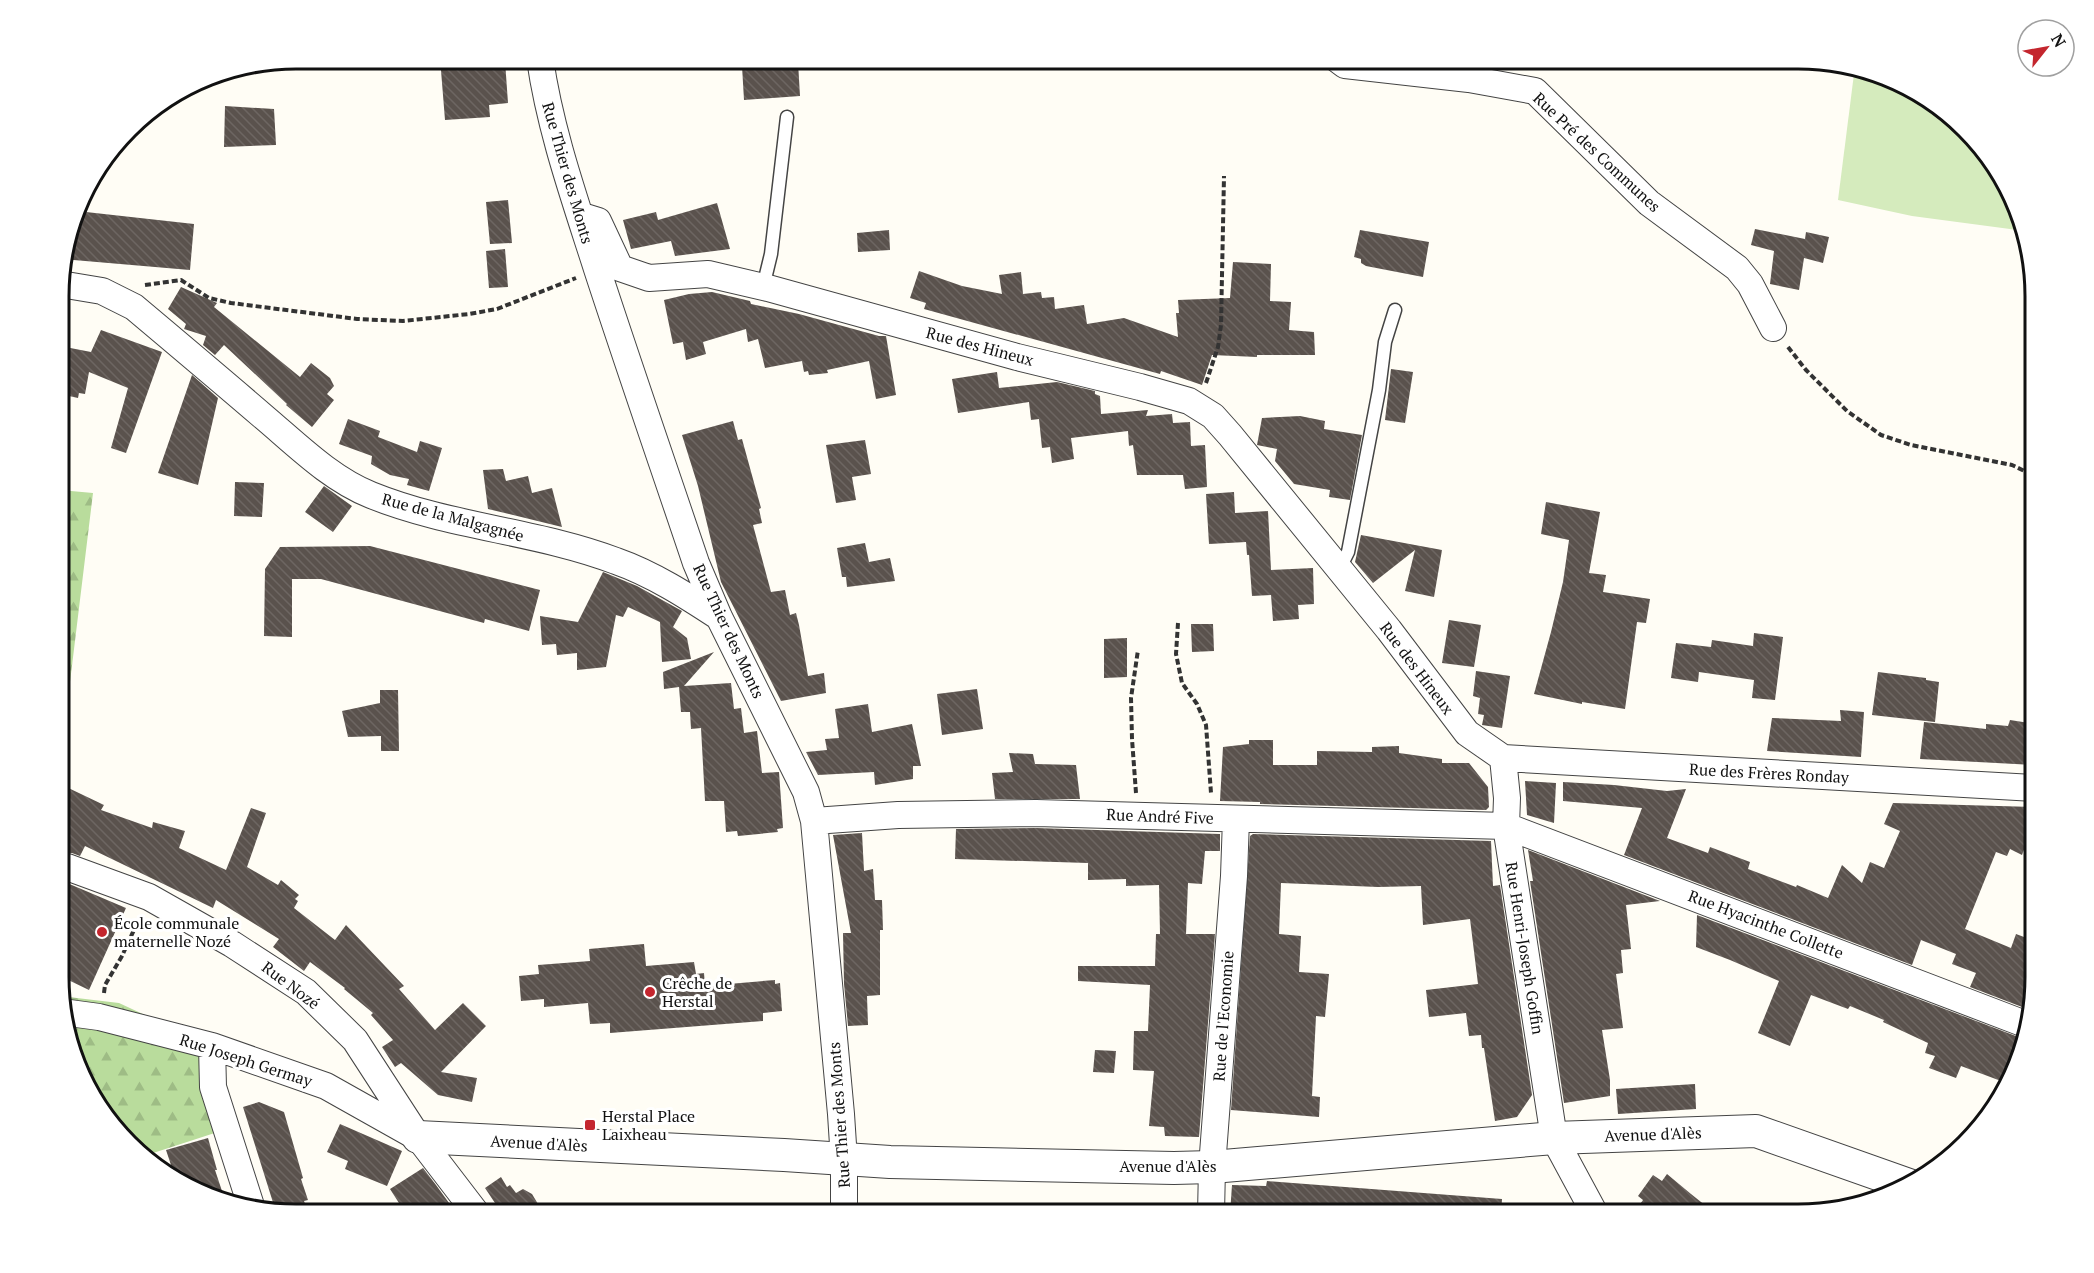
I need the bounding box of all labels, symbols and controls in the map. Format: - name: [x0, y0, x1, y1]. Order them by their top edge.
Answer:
- north arrow: [2016, 18, 2076, 78]
- text: N: [2046, 29, 2071, 51]
- street label: Rue Pré des Communes: [1529, 87, 1666, 217]
- street label: Rue Thier des Monts: [537, 100, 599, 246]
- street label: Rue des Hineux: [924, 321, 1037, 371]
- street label: Rue de la Malgagnée: [380, 487, 526, 547]
- street label: Rue Thier des Monts: [688, 560, 770, 702]
- street label: Rue des Hineux: [1375, 617, 1459, 719]
- street label: Rue des Frères Ronday: [1688, 758, 1850, 788]
- street label: Rue André Five: [1106, 803, 1214, 829]
- street label: Rue Henri-Joseph Goffin: [1500, 860, 1550, 1036]
- street label: Rue Hyacinthe Collette: [1685, 884, 1847, 964]
- place label: École communale maternelle Nozé: [114, 912, 239, 952]
- marker: École communale maternelle Nozé: [95, 925, 109, 939]
- street label: Rue de l'Economie: [1207, 950, 1239, 1082]
- street label: Rue Nozé: [257, 956, 325, 1014]
- place label: Crêche de Herstal: [662, 972, 732, 1012]
- marker: Crêche de Herstal: [643, 985, 657, 999]
- street label: Rue Joseph Germay: [177, 1028, 316, 1092]
- street label: Rue Thier des Monts: [823, 1041, 855, 1189]
- place label: Herstal Place Laixheau: [602, 1105, 695, 1145]
- marker: Herstal Place Laixheau: [583, 1118, 597, 1132]
- street label: Avenue d'Alès: [1604, 1121, 1702, 1147]
- street label: Avenue d'Alès: [490, 1129, 588, 1157]
- street label: Avenue d'Alès: [1119, 1155, 1217, 1177]

